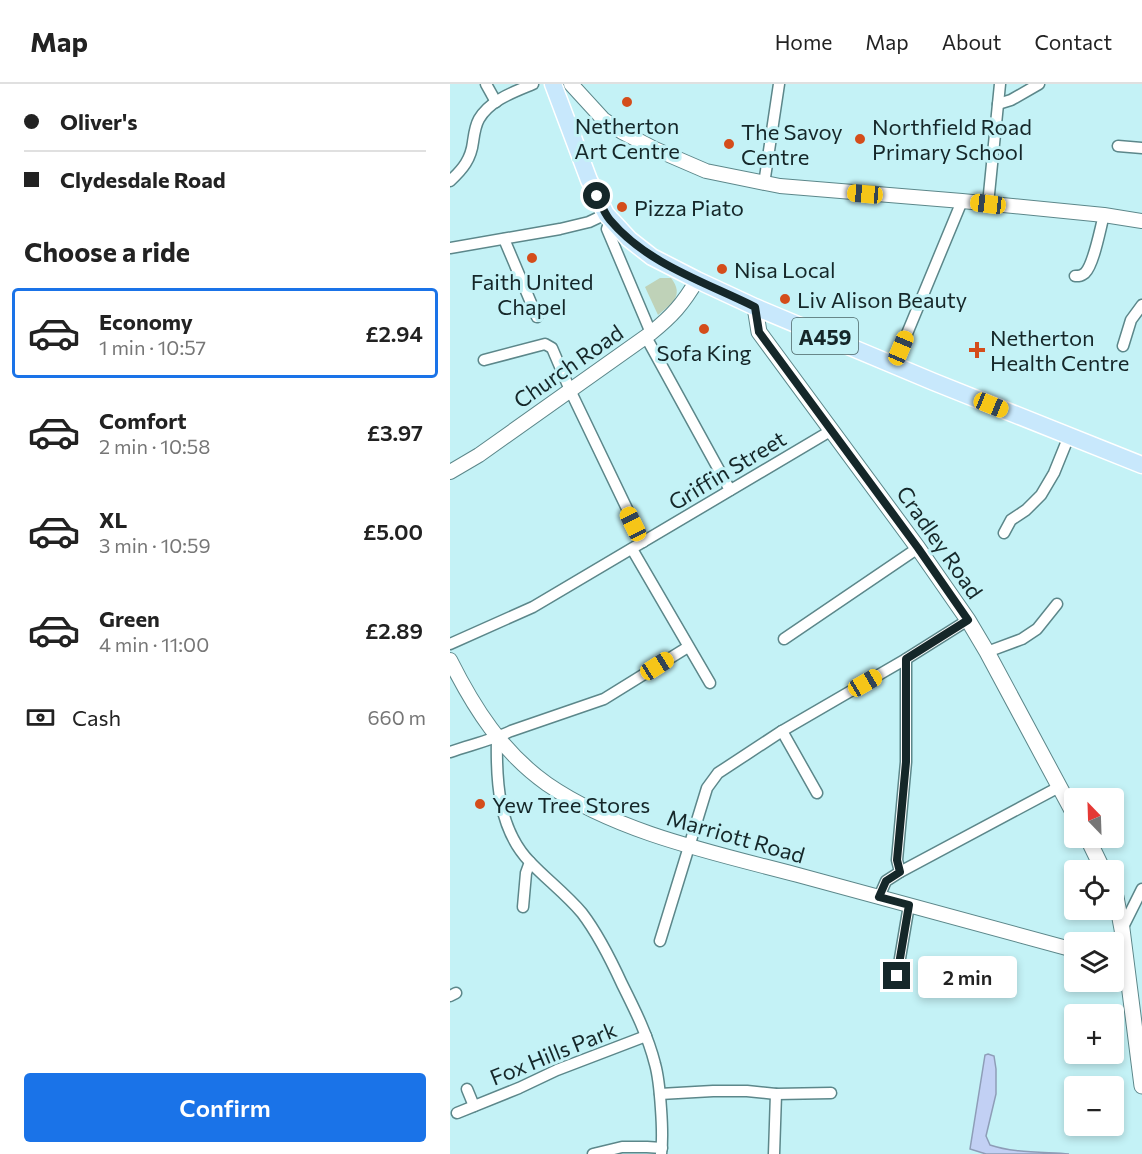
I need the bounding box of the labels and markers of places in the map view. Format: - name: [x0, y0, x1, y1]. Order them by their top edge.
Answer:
- marker: Netherton Art Centre: [620, 95, 634, 109]
- place label: Netherton Art Centre: [574, 112, 680, 164]
- place label: Northfield Road Primary School: [872, 113, 1032, 165]
- place label: The Savoy Centre: [741, 118, 843, 170]
- marker: Northfield Road Primary School: [853, 132, 867, 146]
- marker: The Savoy Centre: [722, 137, 736, 151]
- place label: Pizza Piato: [634, 194, 744, 221]
- marker: Pizza Piato: [615, 200, 629, 214]
- marker: Faith United Chapel: [525, 251, 539, 265]
- place label: Nisa Local: [734, 256, 836, 283]
- marker: Nisa Local: [715, 262, 729, 276]
- place label: Faith United Chapel: [471, 268, 593, 320]
- place label: Liv Alison Beauty: [797, 286, 967, 313]
- marker: Liv Alison Beauty: [778, 292, 792, 306]
- marker: Sofa King: [697, 322, 711, 336]
- place label: Netherton Health Centre: [990, 324, 1129, 376]
- place label: Sofa King: [656, 339, 752, 366]
- marker: Netherton Health Centre: [968, 341, 986, 359]
- place label: Yew Tree Stores: [492, 791, 650, 818]
- marker: Yew Tree Stores: [473, 797, 487, 811]

